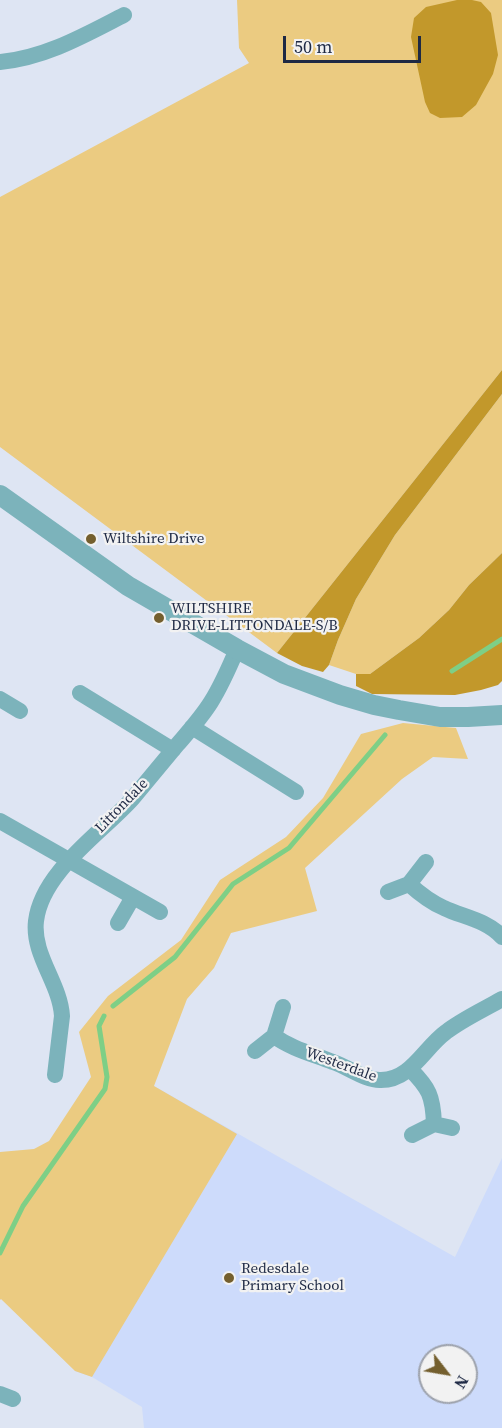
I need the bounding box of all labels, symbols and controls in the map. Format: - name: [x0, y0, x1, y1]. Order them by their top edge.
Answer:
- scale bar: [286, 24, 424, 62]
- text: 50 m: [294, 34, 332, 59]
- place label: Wiltshire Drive: [103, 530, 204, 548]
- marker: Wiltshire Drive: [84, 532, 98, 546]
- place label: WILTSHIRE DRIVE-LITTONDALE-S/B: [171, 600, 338, 635]
- marker: WILTSHIRE DRIVE-LITTONDALE-S/B: [152, 611, 166, 625]
- street label: Littondale: [92, 775, 152, 837]
- street label: Westerdale: [303, 1044, 379, 1086]
- place label: Redesdale Primary School: [241, 1260, 344, 1295]
- marker: Redesdale Primary School: [222, 1271, 236, 1285]
- north arrow: [418, 1344, 478, 1404]
- text: N: [449, 1372, 474, 1393]

